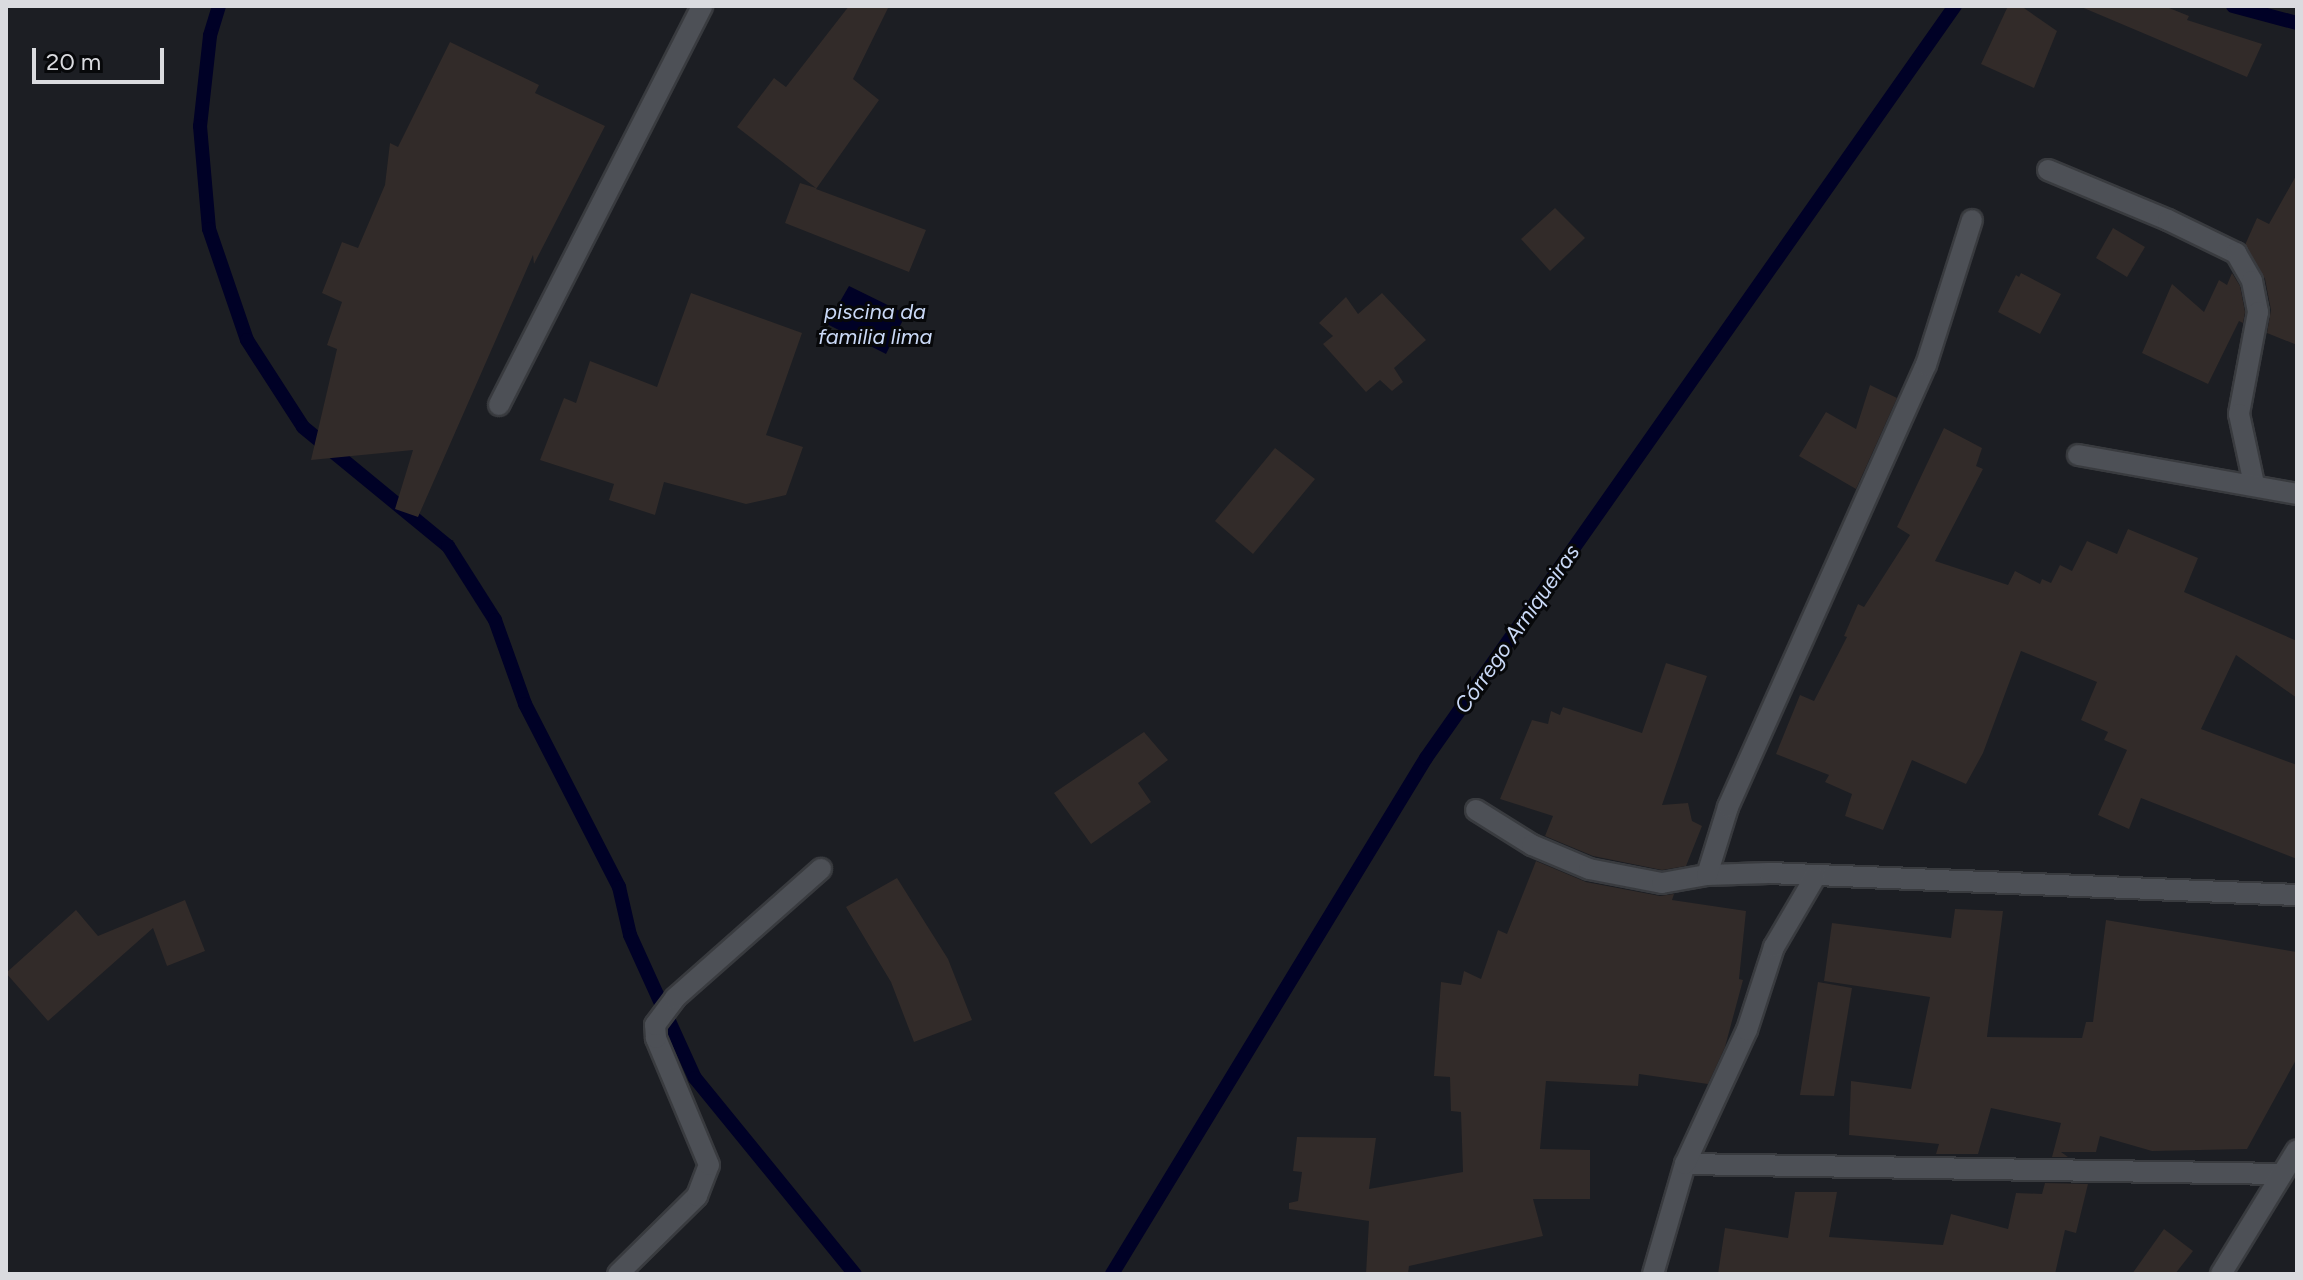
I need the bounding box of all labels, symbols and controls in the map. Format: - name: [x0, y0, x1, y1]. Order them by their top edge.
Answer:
- scale bar: [36, 32, 168, 82]
- text: 20 m: [46, 47, 101, 76]
- water label: piscina da familia lima: [818, 298, 932, 350]
- water label: Córrego Arniqueiras: [1449, 540, 1585, 718]

